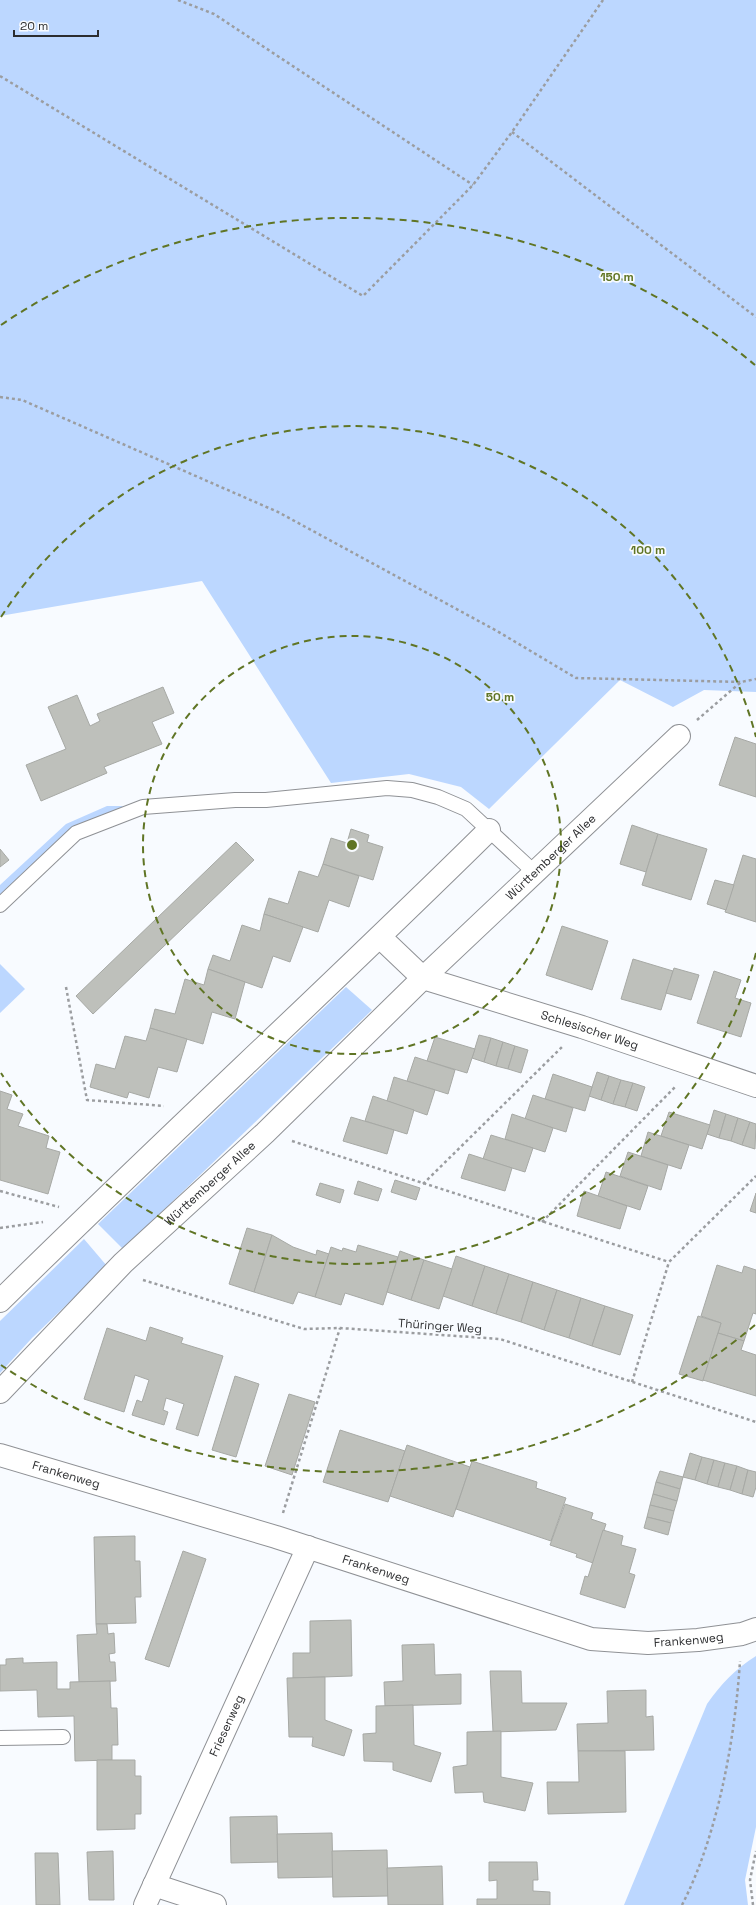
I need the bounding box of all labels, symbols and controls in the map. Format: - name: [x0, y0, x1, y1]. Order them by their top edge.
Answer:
- scale bar: [14, 12, 98, 38]
- text: 20 m: [20, 18, 48, 34]
- text: 150 m: [600, 269, 634, 285]
- text: 100 m: [631, 542, 665, 558]
- text: 50 m: [486, 689, 514, 705]
- street label: Württemberger Allee: [502, 811, 599, 904]
- centre of rings: [345, 838, 359, 852]
- street label: Schlesischer Weg: [539, 1007, 641, 1054]
- street label: Württemberger Allee: [161, 1138, 259, 1229]
- street label: Thüringer Weg: [398, 1315, 482, 1337]
- street label: Frankenweg: [30, 1457, 102, 1492]
- street label: Frankenweg: [340, 1551, 412, 1588]
- street label: Frankenweg: [653, 1629, 725, 1651]
- street label: Friesenweg: [206, 1692, 248, 1759]

